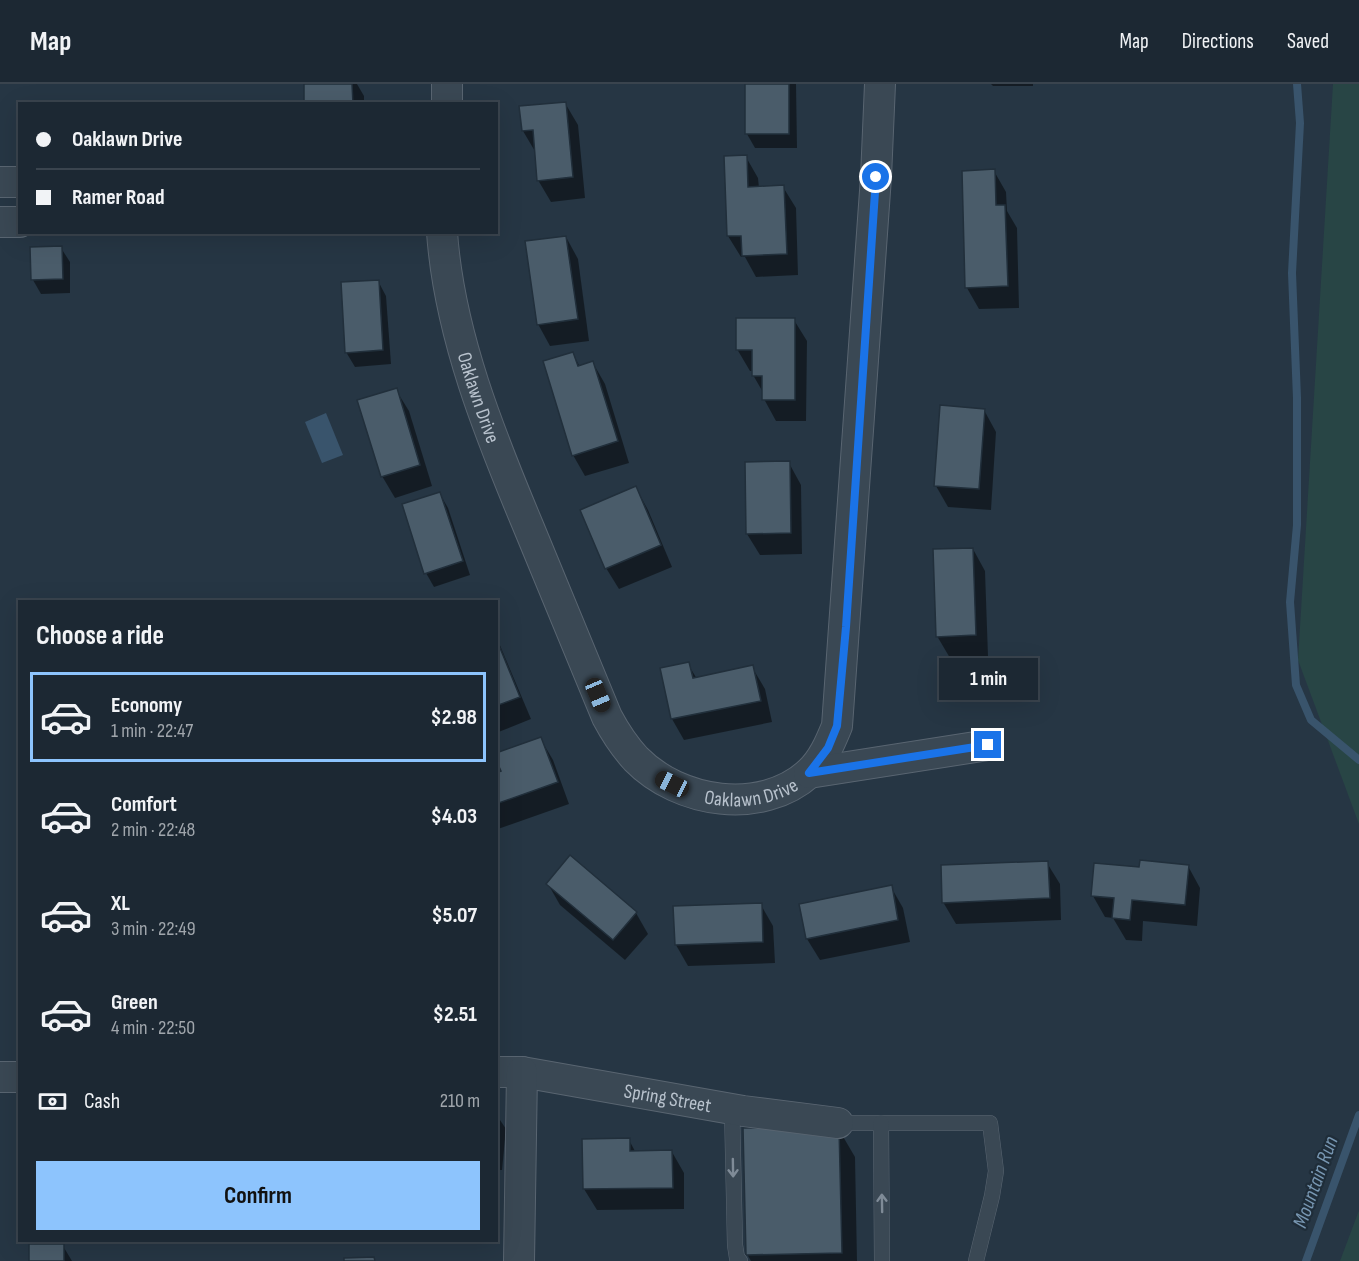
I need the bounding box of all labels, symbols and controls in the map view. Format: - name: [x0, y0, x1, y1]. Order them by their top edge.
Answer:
- text: Map: [30, 25, 71, 58]
- text: Map: [1119, 29, 1149, 54]
- text: Directions: [1182, 29, 1254, 54]
- text: Saved: [1287, 29, 1329, 54]
- text: Oaklawn Drive: [72, 126, 182, 153]
- route start: [862, 163, 889, 190]
- text: Ramer Road: [72, 184, 165, 211]
- street label: Oaklawn Drive: [452, 350, 505, 447]
- text: Choose a ride: [36, 620, 164, 652]
- callout: 1 min: [938, 658, 1038, 700]
- text: 1 min: [970, 667, 1007, 691]
- car: [583, 675, 613, 715]
- icon: car: [39, 690, 93, 744]
- text: Economy: [111, 692, 182, 719]
- text: $2.98: [431, 704, 477, 731]
- text: 1 min · 22:47: [111, 719, 193, 743]
- route end: [974, 731, 1001, 758]
- car: [652, 768, 692, 800]
- street label: Oaklawn Drive: [702, 773, 802, 812]
- icon: car: [39, 789, 93, 843]
- text: Comfort: [111, 791, 177, 818]
- text: $4.03: [431, 803, 477, 830]
- text: 2 min · 22:48: [111, 818, 195, 842]
- icon: car: [39, 888, 93, 942]
- text: XL: [111, 890, 130, 917]
- text: $5.07: [432, 902, 477, 929]
- text: 3 min · 22:49: [111, 917, 196, 941]
- icon: car: [39, 987, 93, 1041]
- text: Green: [111, 989, 158, 1016]
- text: $2.51: [433, 1001, 477, 1028]
- text: 4 min · 22:50: [111, 1016, 195, 1040]
- street label: Spring Street: [622, 1079, 713, 1118]
- icon: cash: [36, 1085, 69, 1118]
- text: Cash: [84, 1088, 120, 1115]
- text: 210 m: [440, 1089, 480, 1113]
- water label: Mountain Run: [1287, 1133, 1344, 1231]
- one-way arrow: [728, 1157, 739, 1177]
- button: Confirm: [36, 1161, 480, 1230]
- one-way arrow: [876, 1193, 888, 1213]

